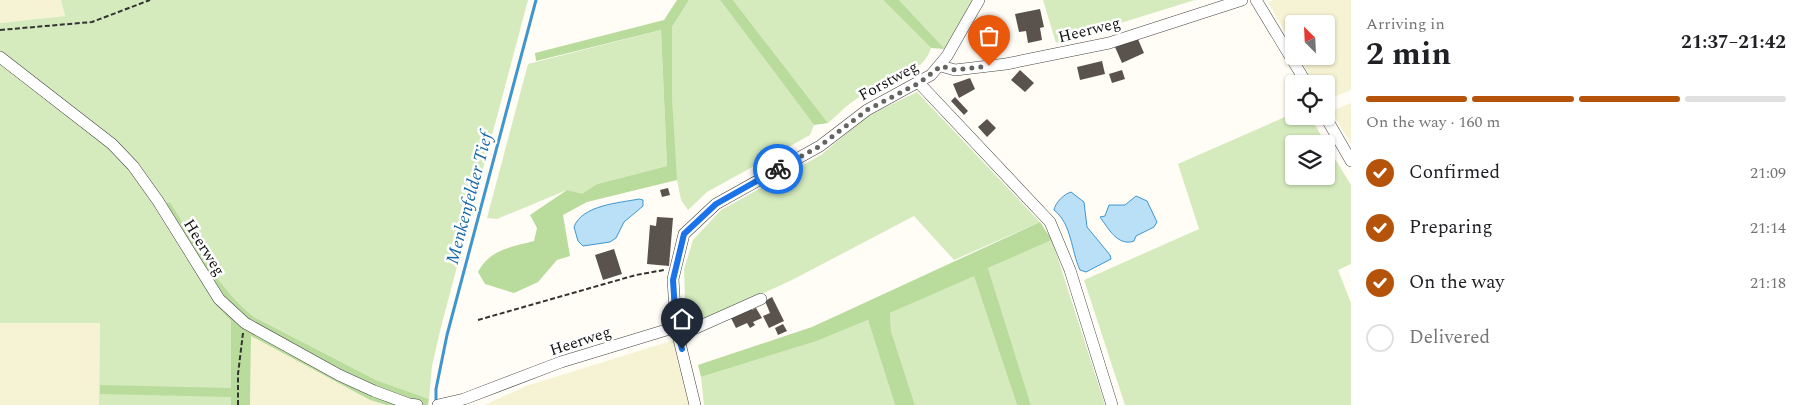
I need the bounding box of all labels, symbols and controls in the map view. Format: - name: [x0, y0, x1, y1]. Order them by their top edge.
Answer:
- street label: Heerweg: [1056, 11, 1123, 49]
- text: Arriving in: [1366, 12, 1445, 36]
- pin: [968, 15, 1010, 66]
- north arrow: [1285, 15, 1335, 65]
- map controls: [1285, 15, 1335, 185]
- icon: bag: [975, 22, 1003, 50]
- text: 21:37–21:42: [1681, 28, 1786, 57]
- text: 2 min: [1366, 30, 1451, 79]
- street label: Forstweg: [854, 55, 923, 107]
- button: locate: [1285, 75, 1335, 125]
- text: On the way · 160 m: [1366, 110, 1500, 134]
- water label: Menkenfelder Tief: [439, 126, 501, 267]
- button: layers: [1285, 135, 1335, 185]
- courier: [753, 144, 803, 194]
- icon: bike: [764, 155, 792, 183]
- text: Confirmed: [1409, 158, 1500, 187]
- icon: check: [1366, 159, 1394, 187]
- text: 21:09: [1750, 161, 1786, 185]
- text: Preparing: [1409, 213, 1493, 242]
- street label: Heerweg: [177, 214, 231, 281]
- icon: check: [1366, 214, 1394, 242]
- text: 21:14: [1750, 216, 1786, 240]
- text: On the way: [1409, 268, 1505, 297]
- icon: check: [1366, 269, 1394, 297]
- text: 21:18: [1750, 271, 1786, 295]
- pin: [661, 298, 703, 349]
- icon: home: [668, 305, 696, 333]
- street label: Heerweg: [546, 320, 614, 362]
- text: Delivered: [1409, 323, 1490, 352]

